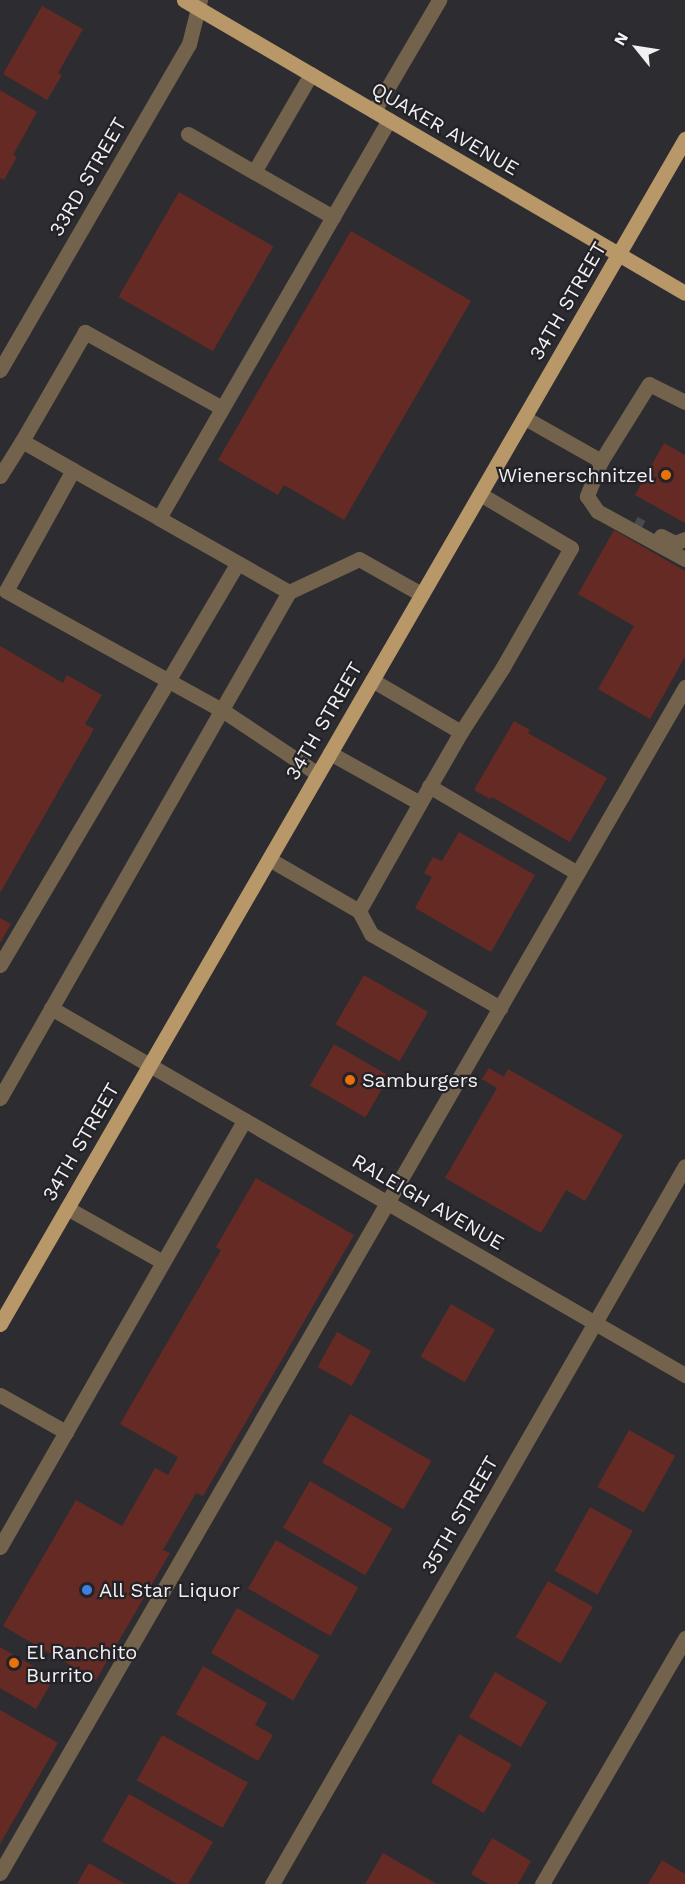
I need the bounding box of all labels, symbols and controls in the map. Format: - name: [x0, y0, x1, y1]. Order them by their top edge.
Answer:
- north arrow: [607, 18, 667, 78]
- text: N: [610, 29, 632, 49]
- street label: QUAKER AVENUE: [367, 77, 523, 181]
- street label: 33RD STREET: [44, 113, 132, 241]
- street label: 34TH STREET: [525, 238, 611, 364]
- place label: Wienerschnitzel: [498, 463, 654, 487]
- marker: Wienerschnitzel: [659, 468, 673, 482]
- street label: 34TH STREET: [281, 658, 367, 784]
- place label: Samburgers: [362, 1068, 478, 1092]
- marker: Samburgers: [343, 1073, 357, 1087]
- street label: 34TH STREET: [38, 1079, 124, 1205]
- street label: RALEIGH AVENUE: [347, 1148, 509, 1256]
- street label: 35TH STREET: [417, 1452, 503, 1578]
- place label: All Star Liquor: [99, 1578, 241, 1602]
- marker: All Star Liquor: [80, 1583, 94, 1597]
- place label: El Ranchito Burrito: [26, 1640, 138, 1687]
- marker: El Ranchito Burrito: [7, 1656, 21, 1670]

